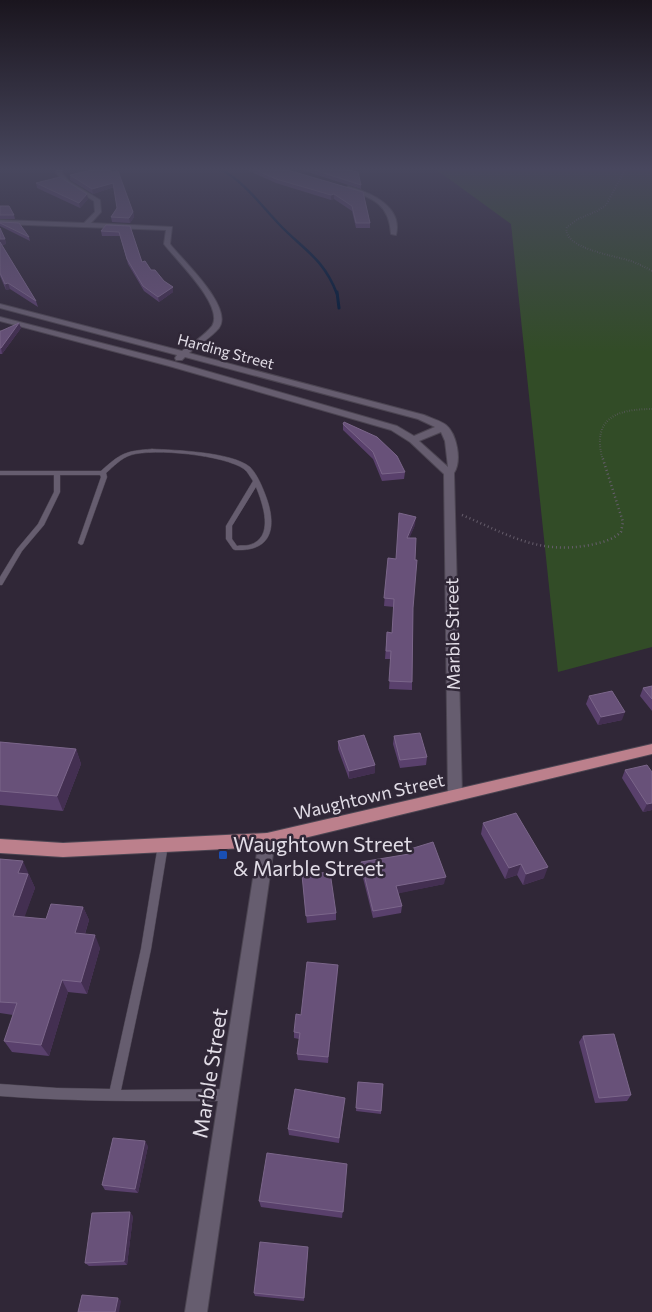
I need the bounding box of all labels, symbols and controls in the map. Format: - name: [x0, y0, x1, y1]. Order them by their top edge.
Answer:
- street label: Harding Street: [176, 329, 276, 373]
- street label: Marble Street: [440, 577, 464, 691]
- street label: Waughtown Street: [292, 768, 446, 824]
- place label: Waughtown Street & Marble Street: [233, 831, 412, 880]
- marker: Waughtown Street & Marble Street: [217, 849, 229, 861]
- street label: Marble Street: [186, 1006, 232, 1140]

